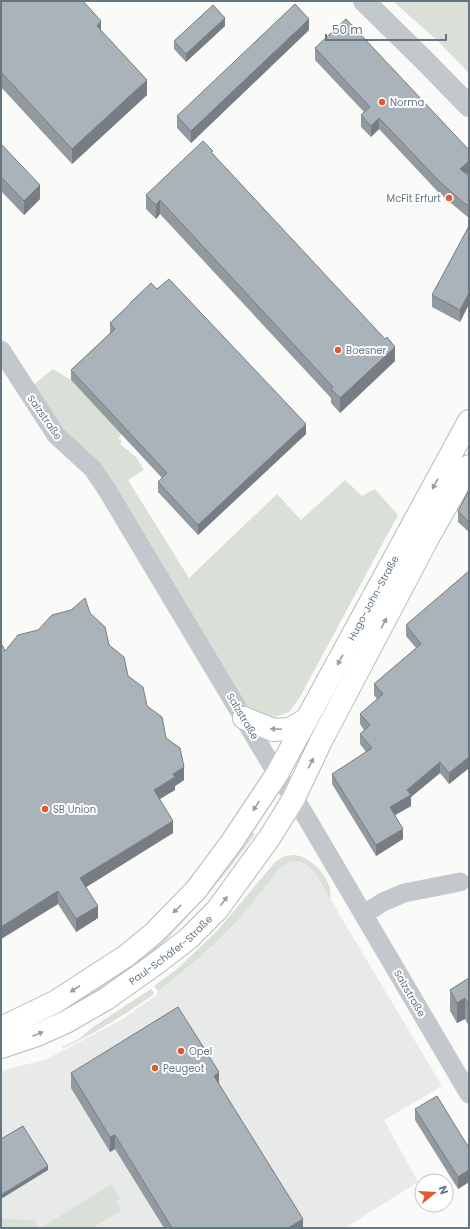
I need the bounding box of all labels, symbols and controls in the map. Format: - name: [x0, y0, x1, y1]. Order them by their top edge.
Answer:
- scale bar: [326, 16, 446, 42]
- text: 50 m: [332, 21, 363, 38]
- place label: Norma: [390, 95, 424, 110]
- marker: Norma: [377, 97, 387, 107]
- place label: McFit Erfurt: [387, 191, 441, 206]
- marker: McFit Erfurt: [444, 193, 454, 203]
- place label: Boesner: [346, 343, 387, 358]
- marker: Boesner: [333, 345, 343, 355]
- street label: Salzstraße: [24, 392, 66, 443]
- one-way arrow: [432, 478, 439, 490]
- street label: Hugo-John-Straße: [344, 553, 403, 643]
- one-way arrow: [380, 617, 387, 629]
- one-way arrow: [336, 654, 343, 666]
- street label: Salzstraße: [223, 690, 262, 742]
- one-way arrow: [269, 726, 282, 732]
- one-way arrow: [308, 757, 314, 769]
- one-way arrow: [252, 801, 260, 812]
- place label: SB Union: [53, 802, 96, 817]
- marker: SB Union: [40, 804, 50, 814]
- one-way arrow: [219, 895, 228, 906]
- one-way arrow: [172, 904, 181, 914]
- street label: Paul-Schäfer-Straße: [126, 912, 216, 989]
- street label: Salzstraße: [390, 967, 429, 1020]
- one-way arrow: [70, 985, 80, 993]
- one-way arrow: [32, 1031, 43, 1037]
- place label: Opel: [189, 1044, 212, 1059]
- marker: Opel: [176, 1046, 186, 1056]
- place label: Peugeot: [163, 1061, 205, 1076]
- marker: Peugeot: [150, 1063, 160, 1073]
- north arrow: [414, 1173, 454, 1213]
- text: N: [435, 1183, 452, 1196]

